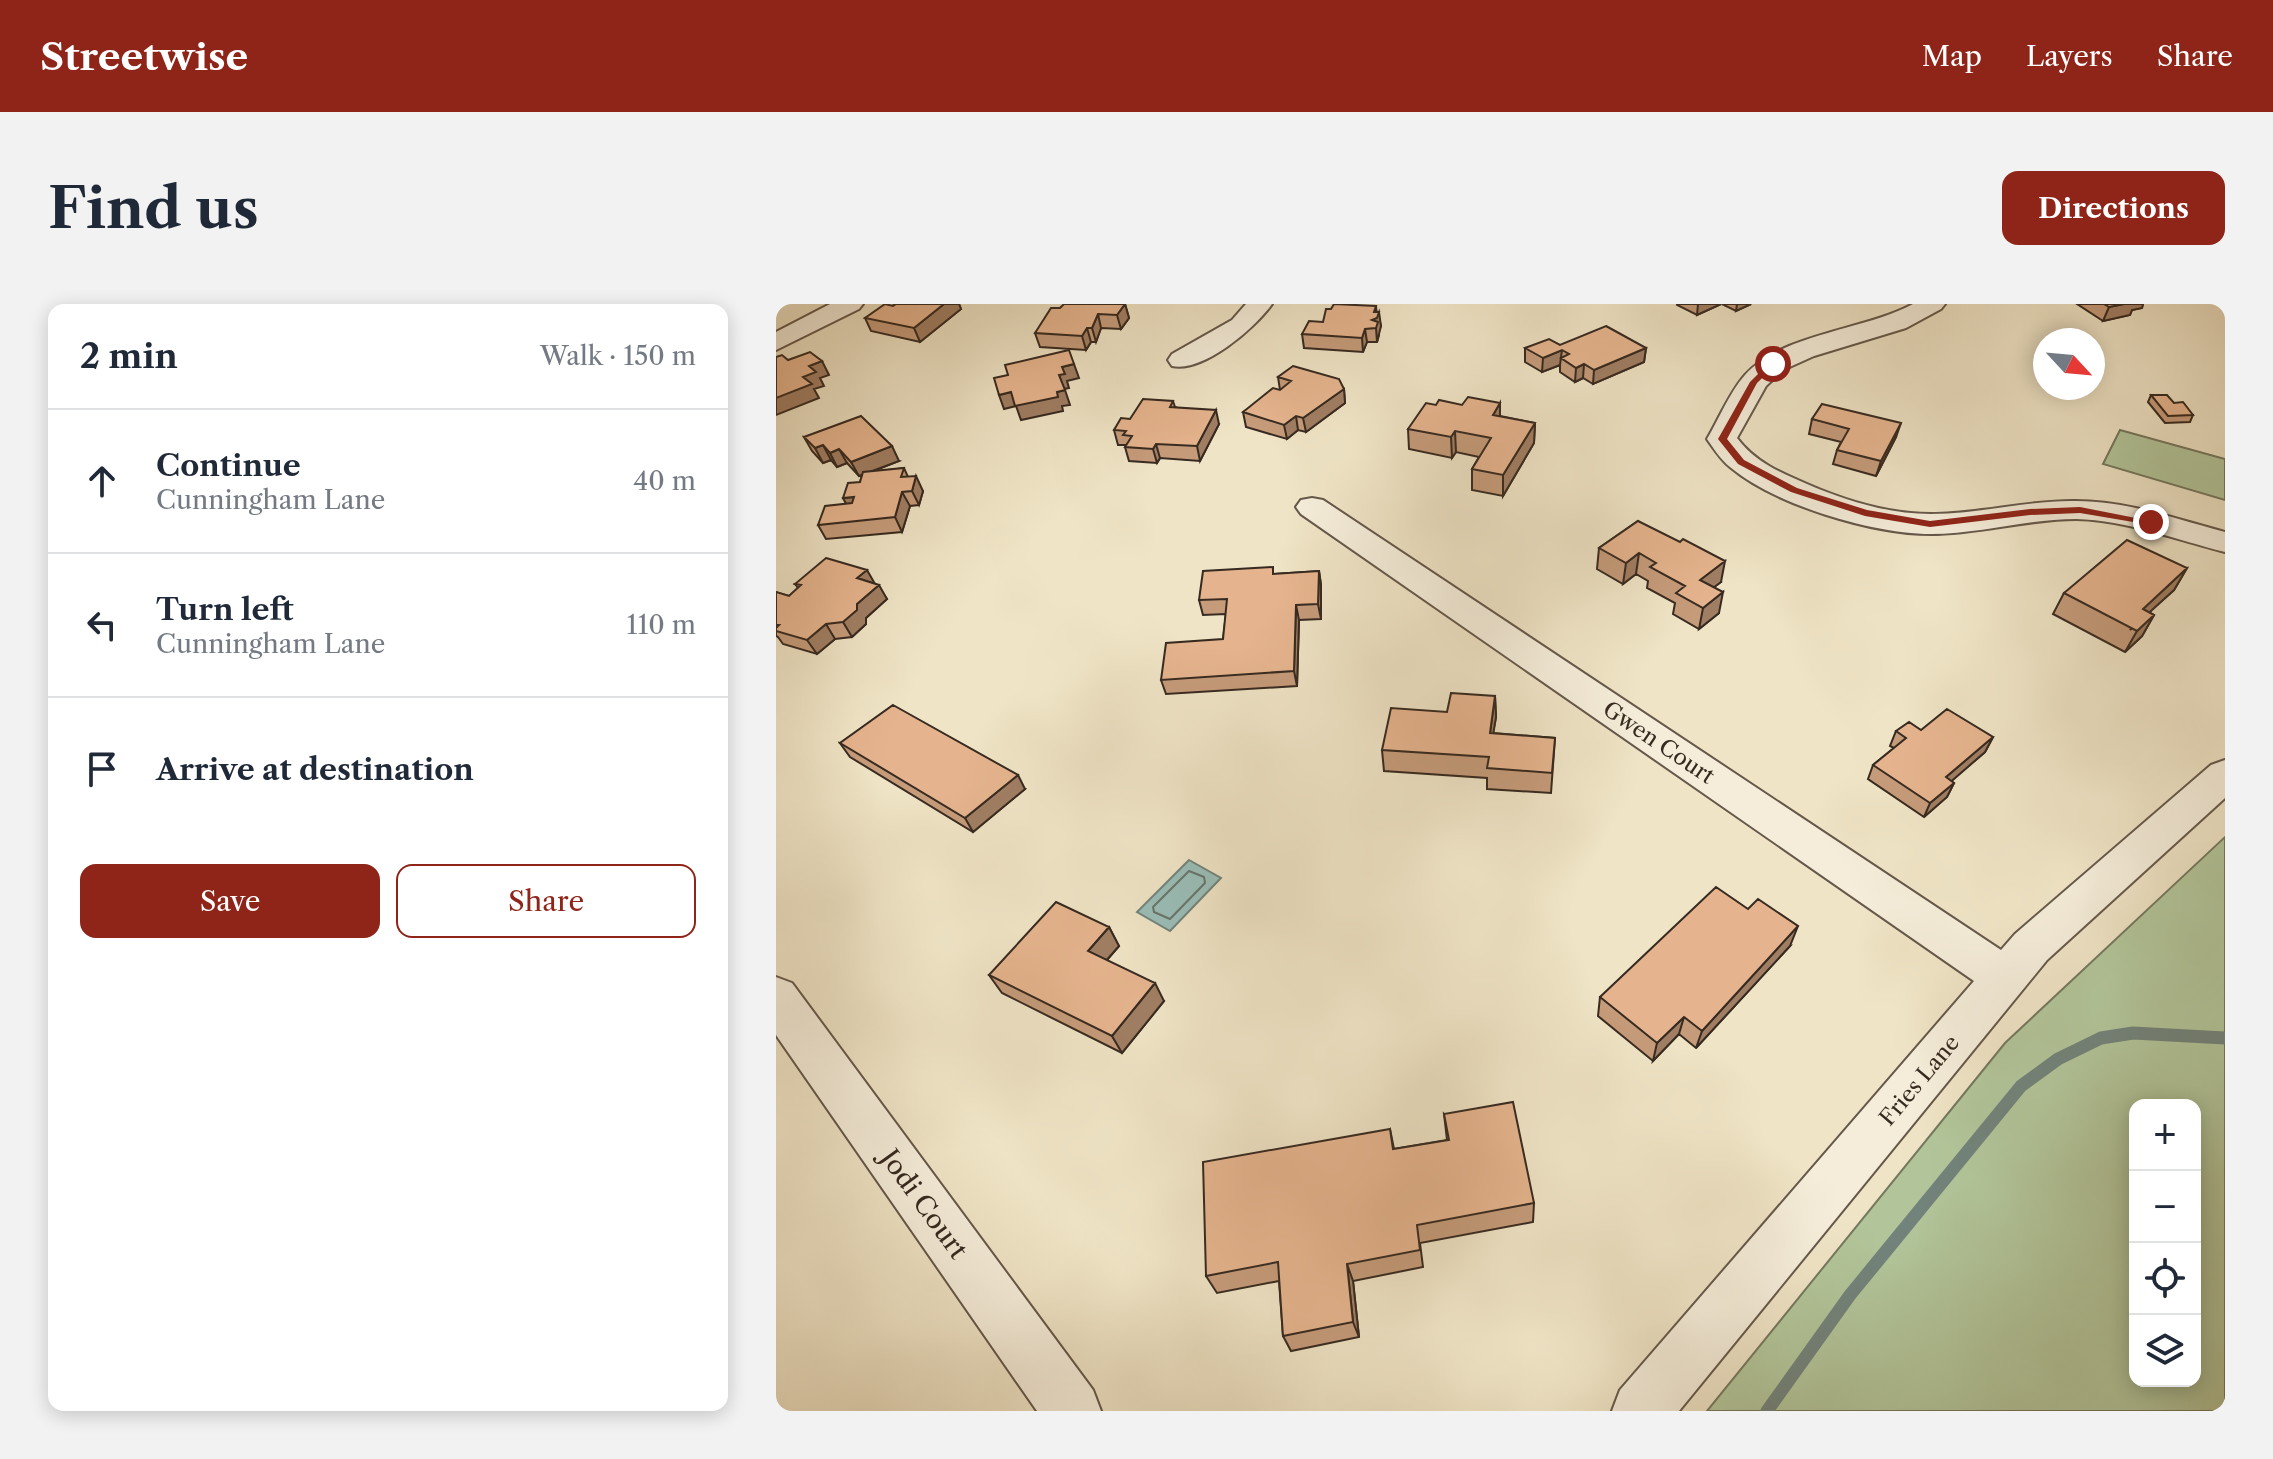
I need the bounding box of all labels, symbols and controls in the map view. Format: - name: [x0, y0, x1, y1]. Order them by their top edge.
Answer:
- text: Streetwise: [40, 33, 248, 80]
- text: Map: [1922, 39, 1982, 73]
- text: Layers: [2026, 39, 2113, 73]
- text: Share: [2157, 39, 2233, 73]
- button: Directions: [2002, 171, 2225, 245]
- text: Find us: [48, 174, 259, 243]
- north arrow: [2033, 328, 2105, 400]
- text: 2 min: [80, 335, 178, 377]
- text: Walk · 150 m: [540, 340, 696, 372]
- route start: [1755, 346, 1791, 382]
- text: Continue: [156, 447, 301, 484]
- icon: ahead: [80, 459, 124, 503]
- text: 40 m: [633, 465, 696, 497]
- text: Cunningham Lane: [156, 484, 385, 516]
- route end: [2133, 504, 2169, 540]
- text: Turn left: [156, 591, 293, 628]
- icon: left: [80, 603, 124, 647]
- text: 110 m: [627, 609, 696, 641]
- text: Cunningham Lane: [156, 628, 385, 660]
- street label: Gwen Court: [1598, 695, 1720, 790]
- icon: arrive: [80, 747, 124, 791]
- text: Arrive at destination: [156, 751, 474, 788]
- button: Save: [80, 864, 380, 938]
- button: Share: [396, 864, 696, 938]
- street label: Fries Lane: [1874, 1029, 1965, 1131]
- map controls: [2129, 1099, 2201, 1387]
- button: +: [2129, 1099, 2201, 1171]
- street label: Jodi Court: [871, 1140, 975, 1266]
- button: −: [2129, 1171, 2201, 1243]
- button: locate: [2129, 1243, 2201, 1315]
- button: layers: [2129, 1315, 2201, 1387]

